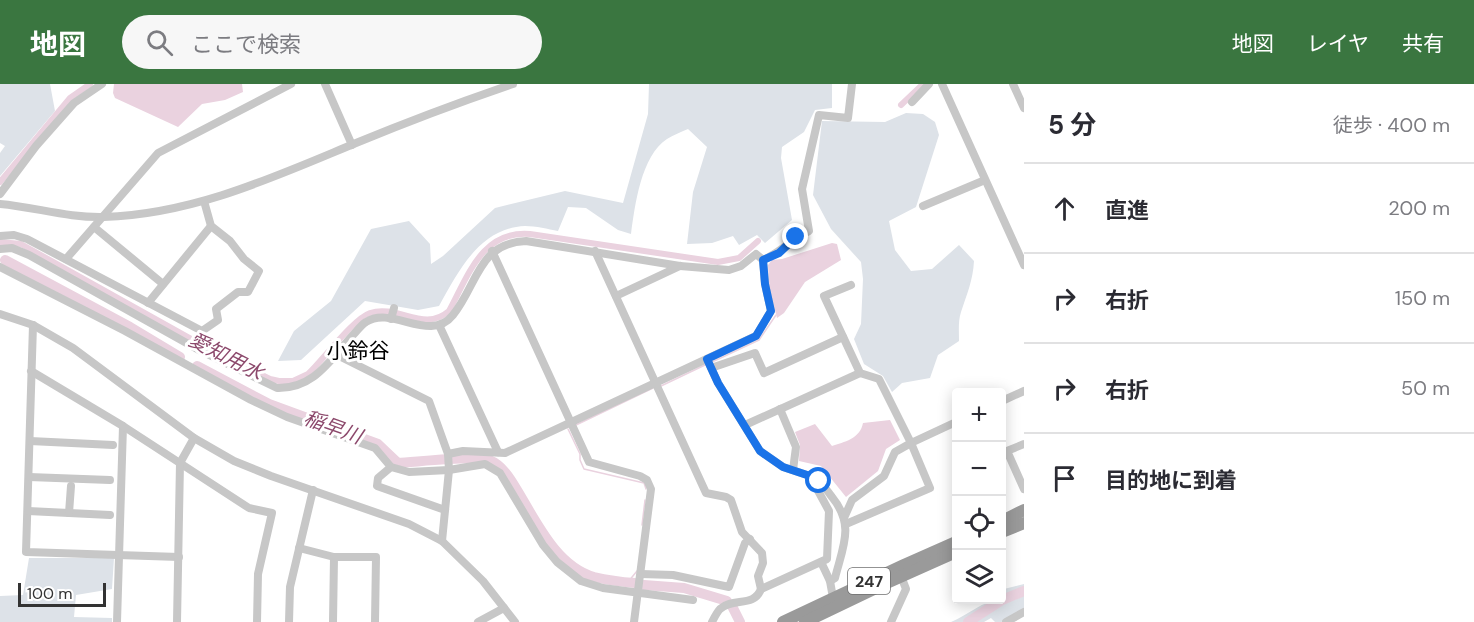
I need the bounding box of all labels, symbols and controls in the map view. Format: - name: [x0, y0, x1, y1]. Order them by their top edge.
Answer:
- search box: [122, 15, 542, 69]
- text: 地図: [30, 26, 86, 63]
- icon: search: [143, 26, 176, 59]
- text: ここで検索: [191, 30, 301, 59]
- text: 地図: [1232, 30, 1274, 58]
- text: レイヤ: [1307, 30, 1369, 58]
- text: 共有: [1402, 30, 1444, 58]
- text: 5 分: [1048, 108, 1096, 142]
- text: 徒歩 · 400 m: [1333, 112, 1450, 138]
- icon: ahead: [1048, 192, 1081, 225]
- text: 200 m: [1388, 195, 1450, 221]
- text: 直進: [1105, 196, 1149, 225]
- route end: [782, 223, 808, 249]
- icon: right: [1048, 282, 1081, 315]
- text: 150 m: [1395, 285, 1450, 311]
- text: 右折: [1105, 286, 1149, 315]
- water label: 愛知用水: [184, 326, 269, 387]
- district label: 小鈴谷: [327, 337, 390, 365]
- icon: right: [1048, 372, 1081, 405]
- text: 50 m: [1401, 375, 1450, 401]
- text: 右折: [1105, 376, 1149, 405]
- map controls: [952, 388, 1006, 604]
- button: +: [952, 388, 1006, 442]
- water label: 稲早川: [300, 405, 368, 450]
- button: −: [952, 442, 1006, 496]
- icon: arrive: [1048, 462, 1081, 495]
- text: 目的地に到着: [1105, 466, 1237, 495]
- route start: [805, 467, 831, 493]
- button: locate: [952, 496, 1006, 550]
- button: layers: [952, 550, 1006, 604]
- road number: 247: [848, 568, 890, 594]
- scale bar: [18, 580, 106, 608]
- text: 100 m: [27, 583, 72, 604]

